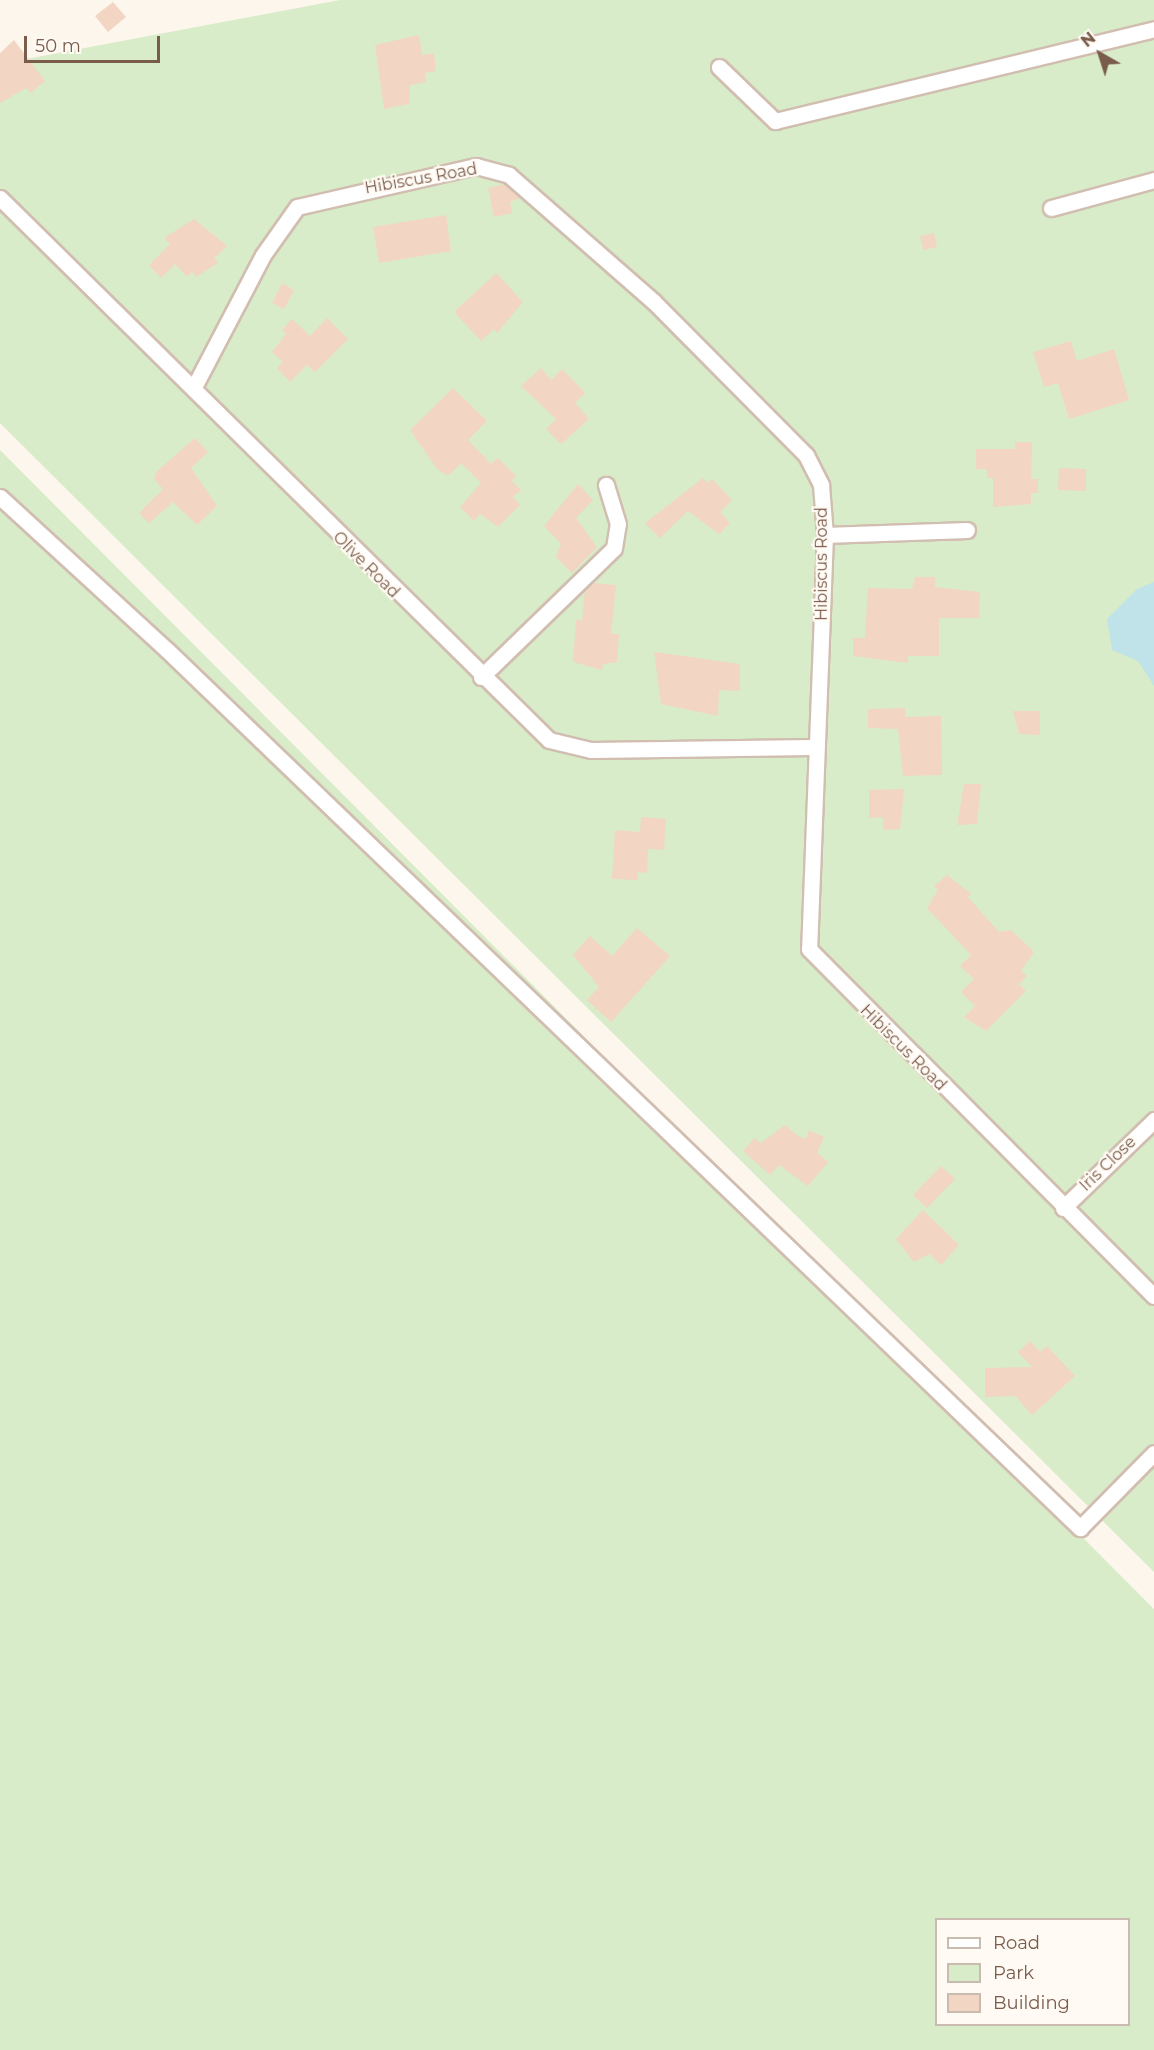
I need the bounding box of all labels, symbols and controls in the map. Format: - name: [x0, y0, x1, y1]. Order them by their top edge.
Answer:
- scale bar: [27, 24, 164, 62]
- north arrow: [1070, 24, 1130, 84]
- text: N: [1077, 28, 1099, 51]
- text: 50 m: [35, 35, 81, 57]
- street label: Hibiscus Road: [363, 160, 479, 198]
- street label: Hibiscus Road: [812, 507, 832, 621]
- street label: Olive Road: [329, 528, 403, 602]
- street label: Hibiscus Road: [856, 1001, 950, 1095]
- street label: Iris Close: [1076, 1133, 1140, 1195]
- legend: [935, 1918, 1130, 2026]
- text: Road: [993, 1932, 1040, 1954]
- text: Park: [993, 1962, 1034, 1984]
- text: Building: [993, 1992, 1070, 2014]

